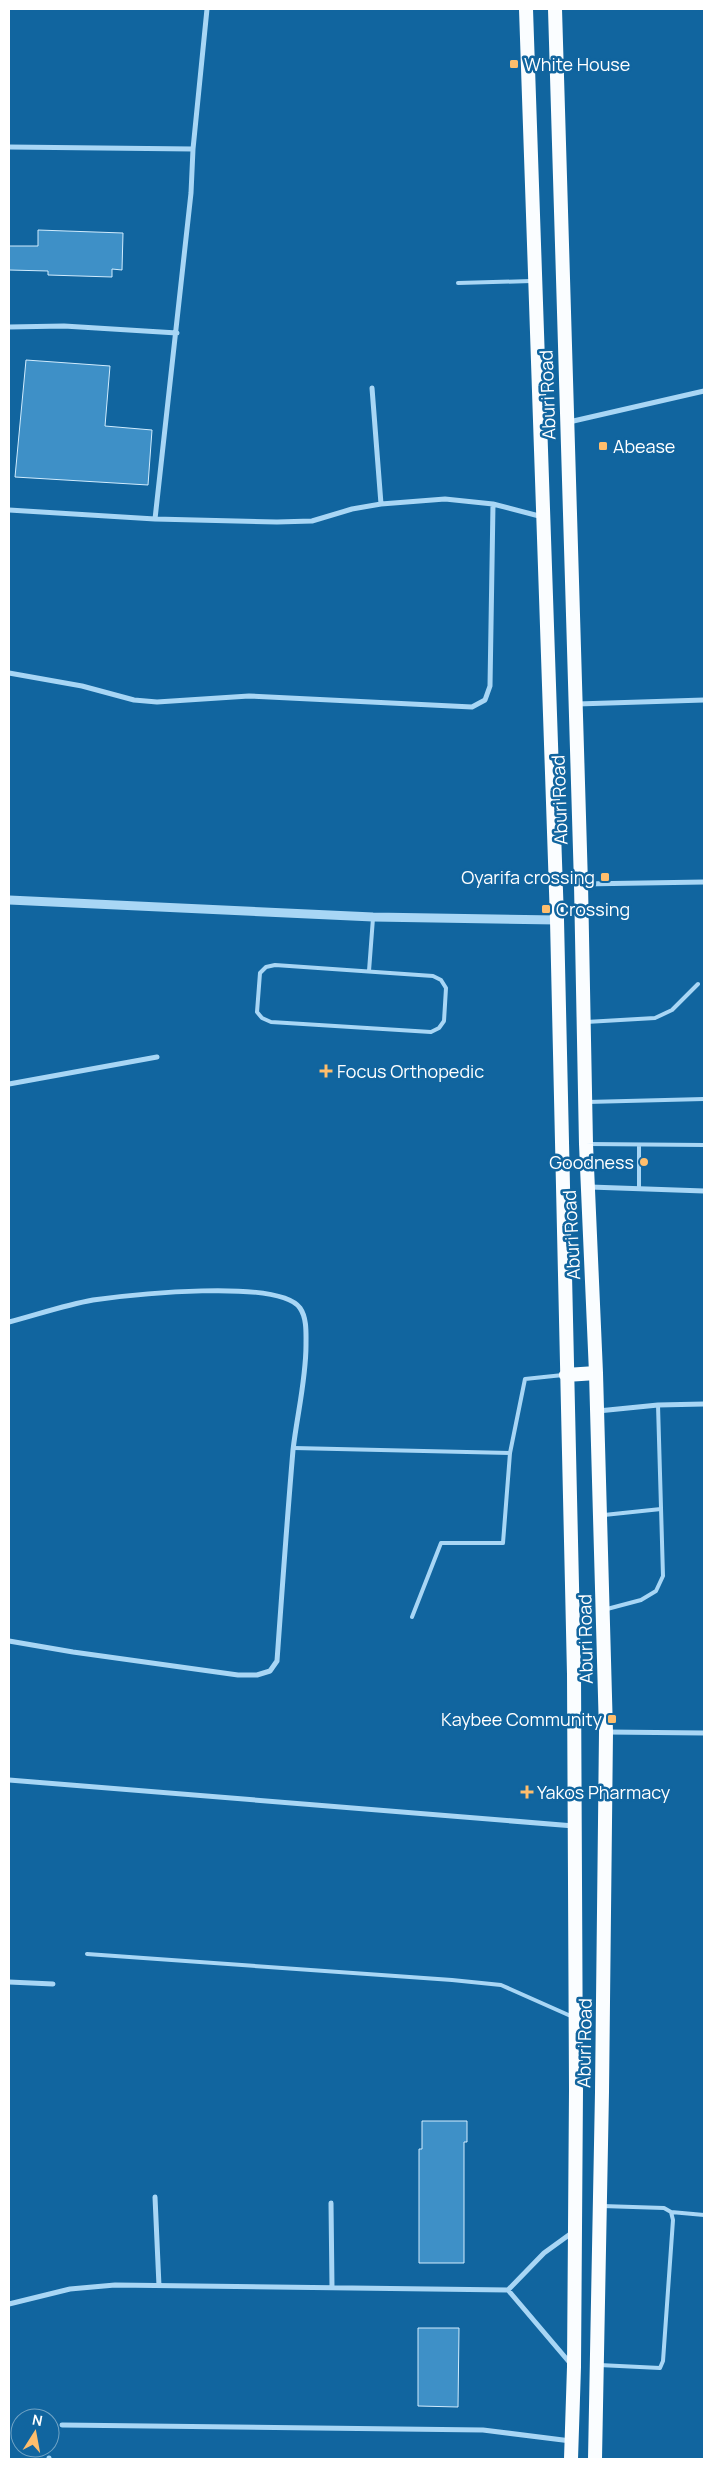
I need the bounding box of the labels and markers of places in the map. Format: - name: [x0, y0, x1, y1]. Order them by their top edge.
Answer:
- place label: White House: [524, 52, 630, 76]
- marker: White House: [508, 58, 520, 70]
- place label: Abease: [613, 434, 675, 458]
- marker: Abease: [597, 440, 609, 452]
- place label: Oyarifa crossing: [461, 865, 595, 889]
- marker: Oyarifa crossing: [599, 871, 611, 883]
- place label: Crossing: [556, 897, 630, 921]
- marker: Crossing: [540, 903, 552, 915]
- place label: Focus Orthopedic: [337, 1059, 484, 1083]
- marker: Focus Orthopedic: [319, 1064, 333, 1078]
- place label: Goodness: [549, 1150, 634, 1174]
- marker: Goodness: [638, 1156, 650, 1168]
- place label: Kaybee Community: [441, 1707, 603, 1731]
- marker: Kaybee Community: [606, 1713, 618, 1725]
- place label: Yakos Pharmacy: [537, 1780, 671, 1804]
- marker: Yakos Pharmacy: [521, 1786, 533, 1798]

